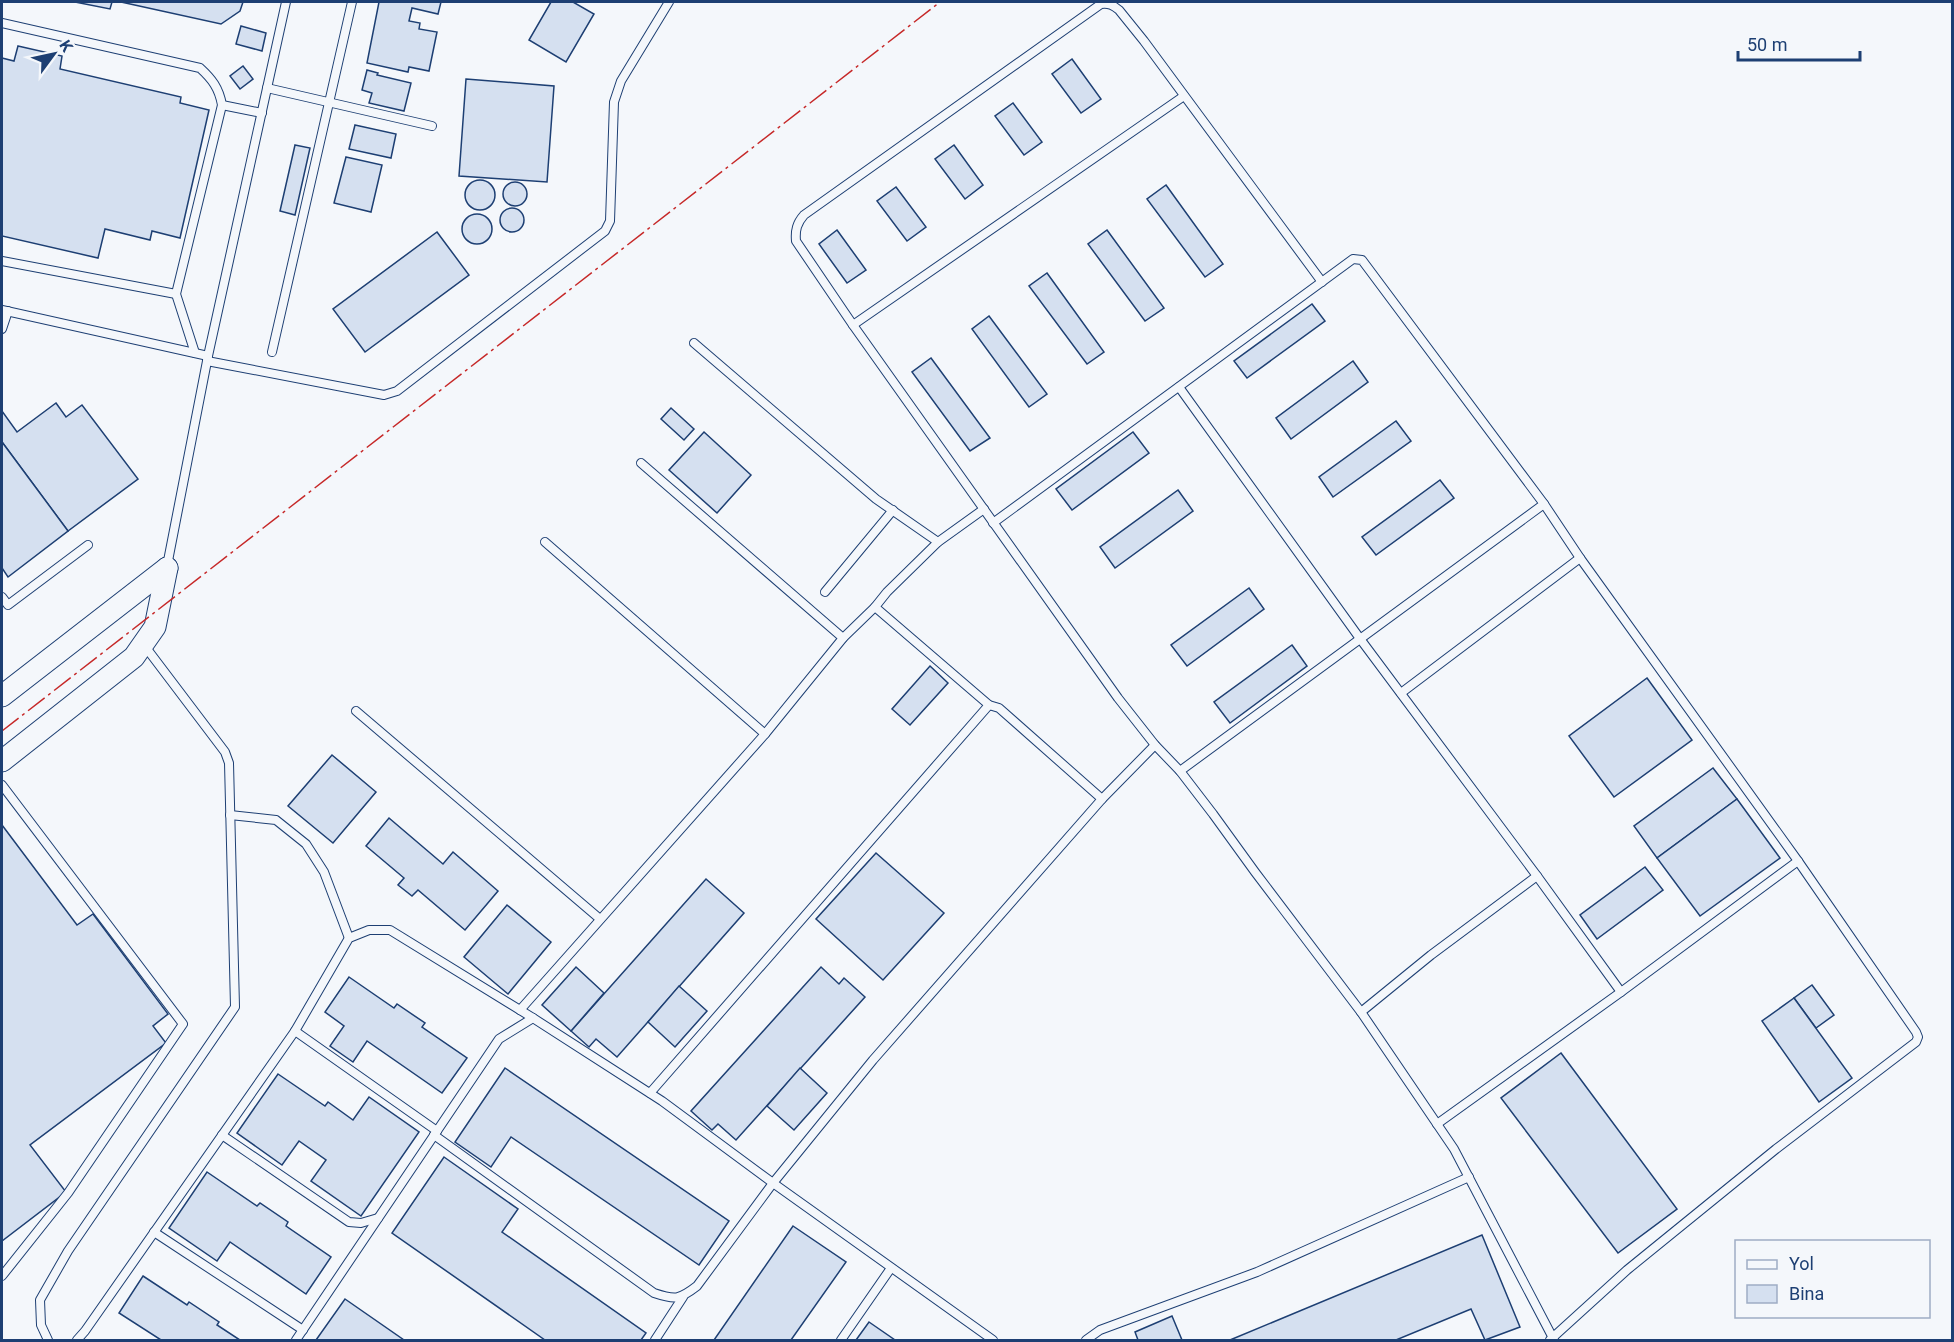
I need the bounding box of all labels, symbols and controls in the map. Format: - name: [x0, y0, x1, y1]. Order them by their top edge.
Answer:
- north arrow: [24, 24, 84, 84]
- scale bar: [1738, 24, 1860, 62]
- text: 50 m: [1747, 34, 1787, 55]
- text: K: [55, 37, 77, 56]
- legend: [1735, 1240, 1930, 1318]
- text: Yol: [1789, 1253, 1814, 1274]
- text: Bina: [1789, 1283, 1824, 1304]

